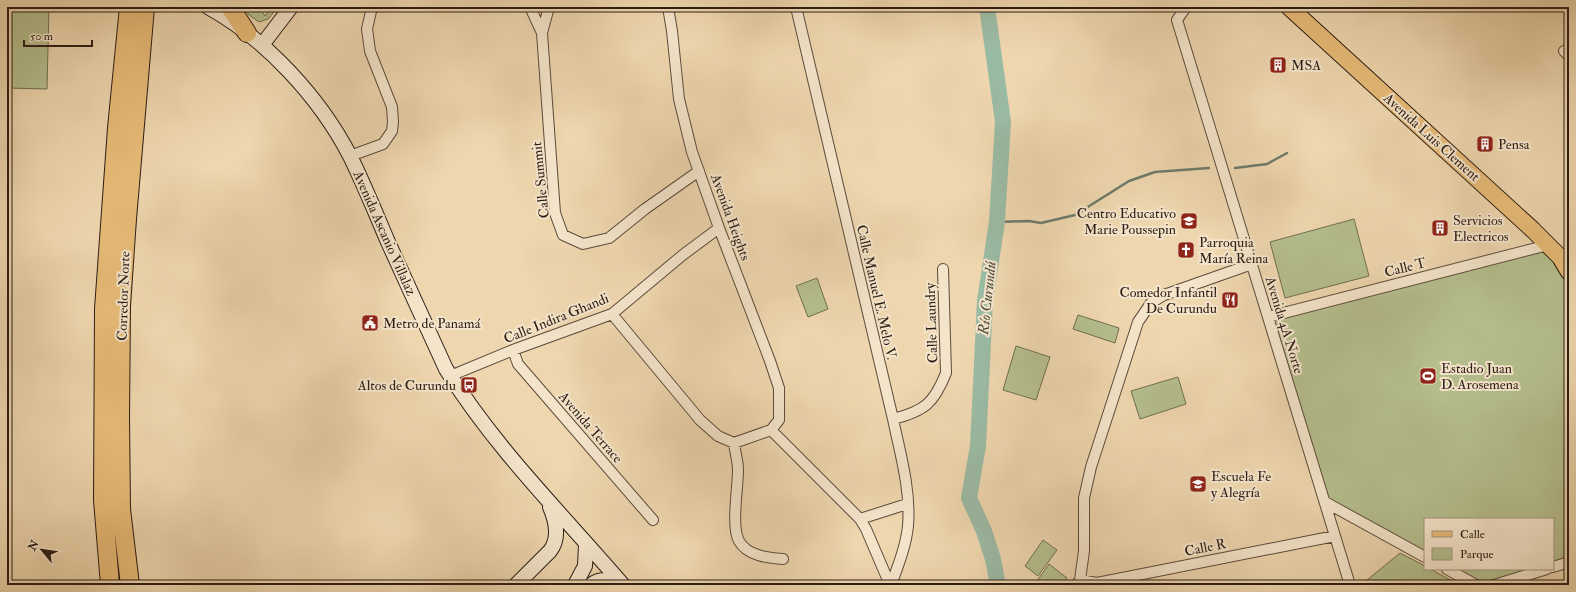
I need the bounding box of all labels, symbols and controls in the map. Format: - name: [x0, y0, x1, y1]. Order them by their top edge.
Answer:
- scale bar: [24, 22, 92, 48]
- text: 50 m: [30, 29, 54, 44]
- building icon: MSA: [1268, 55, 1288, 75]
- place label: MSA: [1291, 57, 1321, 74]
- street label: Avenida Luis Clement: [1379, 89, 1484, 185]
- building icon: Pensa: [1475, 134, 1495, 154]
- place label: Pensa: [1498, 136, 1530, 153]
- street label: Calle Summit: [528, 140, 553, 219]
- street label: Avenida Ascanio Villalaz: [349, 167, 420, 299]
- street label: Avenida Heights: [707, 170, 754, 263]
- place label: Centro Educativo Marie Poussepin: [1077, 205, 1176, 239]
- school or university icon: Centro Educativo Marie Poussepin: [1179, 211, 1199, 231]
- place label: Servicios Electricos: [1453, 212, 1509, 245]
- building icon: Servicios Electricos: [1430, 218, 1450, 238]
- street label: Calle Manuel E. Melo V.: [853, 223, 900, 361]
- place label: Parroquia María Reina: [1199, 234, 1269, 267]
- church icon: Parroquia María Reina: [1176, 240, 1196, 260]
- street label: Corredor Norte: [113, 251, 134, 341]
- street label: Calle T: [1383, 254, 1428, 281]
- water label: Río Curundú: [974, 260, 1001, 337]
- street label: Avenida 4A Norte: [1261, 274, 1307, 376]
- street label: Calle Laundry: [922, 282, 942, 363]
- place label: Comedor Infantil De Curundu: [1119, 284, 1217, 317]
- street label: Calle Indira Ghandi: [501, 290, 611, 347]
- restaurant icon: Comedor Infantil De Curundu: [1220, 290, 1240, 310]
- public building icon: Metro de Panamá: [360, 313, 380, 333]
- place label: Metro de Panamá: [383, 315, 481, 332]
- place label: Estadio Juan D. Arosemena: [1441, 360, 1519, 393]
- sports icon: Estadio Juan D. Arosemena: [1418, 366, 1438, 386]
- bus stop icon: Altos de Curundu: [459, 375, 479, 395]
- place label: Altos de Curundu: [357, 377, 456, 394]
- street label: Avenida Terrace: [554, 387, 626, 467]
- place label: Escuela Fe y Alegría: [1211, 468, 1271, 502]
- school or university icon: Escuela Fe y Alegría: [1188, 474, 1208, 494]
- legend: [1424, 518, 1554, 570]
- text: Calle: [1460, 527, 1485, 542]
- north arrow: [22, 530, 62, 570]
- street label: Calle R: [1183, 535, 1228, 560]
- text: N: [25, 537, 42, 554]
- text: Parque: [1460, 547, 1494, 562]

